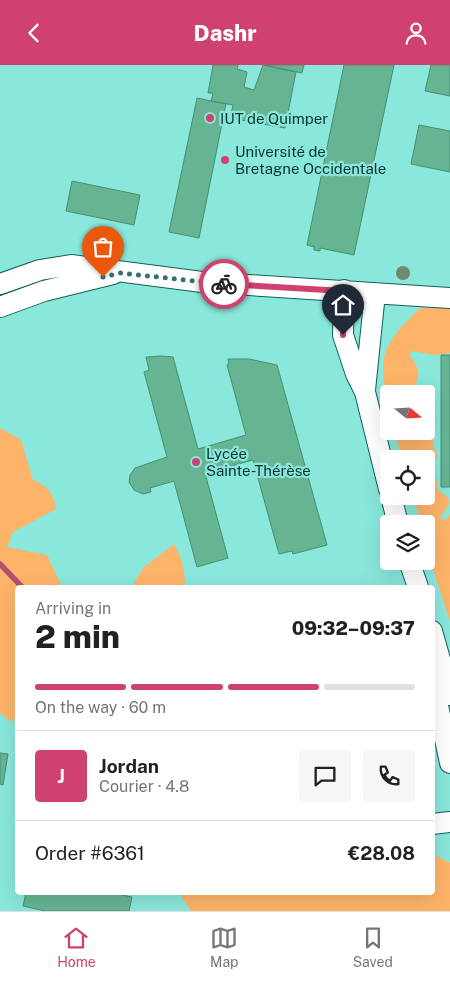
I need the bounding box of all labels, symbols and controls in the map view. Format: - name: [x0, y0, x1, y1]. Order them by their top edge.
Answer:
- icon: back: [20, 19, 48, 47]
- icon: person: [402, 19, 430, 47]
- text: Dashr: [194, 20, 256, 46]
- place label: IUT de Quimper: [220, 110, 328, 127]
- marker: IUT de Quimper: [204, 112, 216, 124]
- place label: Université de Bretagne Occidentale: [235, 143, 386, 177]
- marker: Université de Bretagne Occidentale: [219, 154, 231, 166]
- pin: [82, 226, 124, 277]
- icon: bag: [89, 233, 117, 261]
- courier: [199, 259, 249, 309]
- icon: bike: [210, 270, 238, 298]
- pin: [322, 284, 364, 335]
- icon: home: [329, 291, 357, 319]
- north arrow: [380, 385, 435, 440]
- map controls: [380, 385, 435, 570]
- place label: Lycée Sainte-Thérèse: [206, 445, 311, 479]
- button: locate: [380, 450, 435, 505]
- marker: Lycée Sainte-Thérèse: [190, 456, 202, 468]
- button: layers: [380, 515, 435, 570]
- text: Arriving in: [35, 599, 111, 618]
- text: 09:32–09:37: [292, 617, 415, 639]
- text: 2 min: [35, 618, 120, 655]
- text: On the way · 60 m: [35, 698, 166, 717]
- button: chat: [299, 750, 351, 802]
- button: phone: [363, 750, 415, 802]
- text: Jordan: [99, 755, 159, 777]
- text: J: [57, 765, 65, 787]
- text: Courier · 4.8: [99, 777, 189, 796]
- text: Order #6361: [35, 842, 145, 864]
- text: €28.08: [348, 842, 415, 864]
- tab: Home: [57, 924, 96, 970]
- tab: Map: [210, 924, 238, 970]
- tab: Saved: [353, 924, 393, 970]

